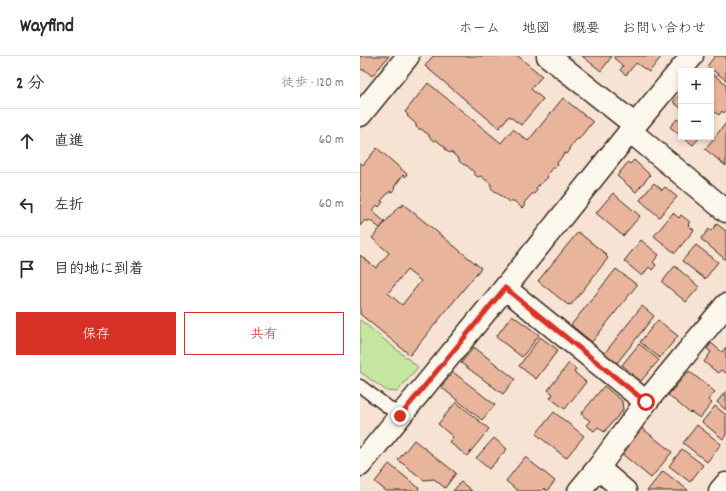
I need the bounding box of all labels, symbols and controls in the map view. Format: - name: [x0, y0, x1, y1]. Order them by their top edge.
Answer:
- text: Wayfind: [20, 14, 74, 41]
- text: ホーム: [459, 19, 500, 39]
- text: 地図: [522, 19, 550, 39]
- text: 概要: [572, 19, 600, 39]
- text: お問い合わせ: [622, 19, 706, 39]
- map controls: [678, 68, 714, 140]
- button: +: [678, 68, 714, 104]
- text: 2 分: [16, 73, 44, 97]
- text: 徒歩 · 120 m: [282, 74, 344, 93]
- button: −: [678, 104, 714, 140]
- icon: ahead: [16, 130, 38, 152]
- text: 直進: [54, 131, 84, 153]
- text: 60 m: [319, 131, 344, 150]
- icon: left: [16, 194, 38, 216]
- text: 左折: [54, 195, 84, 217]
- text: 60 m: [319, 195, 344, 214]
- icon: arrive: [16, 258, 38, 280]
- text: 目的地に到着: [54, 259, 144, 281]
- button: 保存: [16, 312, 176, 355]
- button: 共有: [184, 312, 344, 355]
- route start: [637, 393, 655, 411]
- route end: [391, 407, 409, 425]

